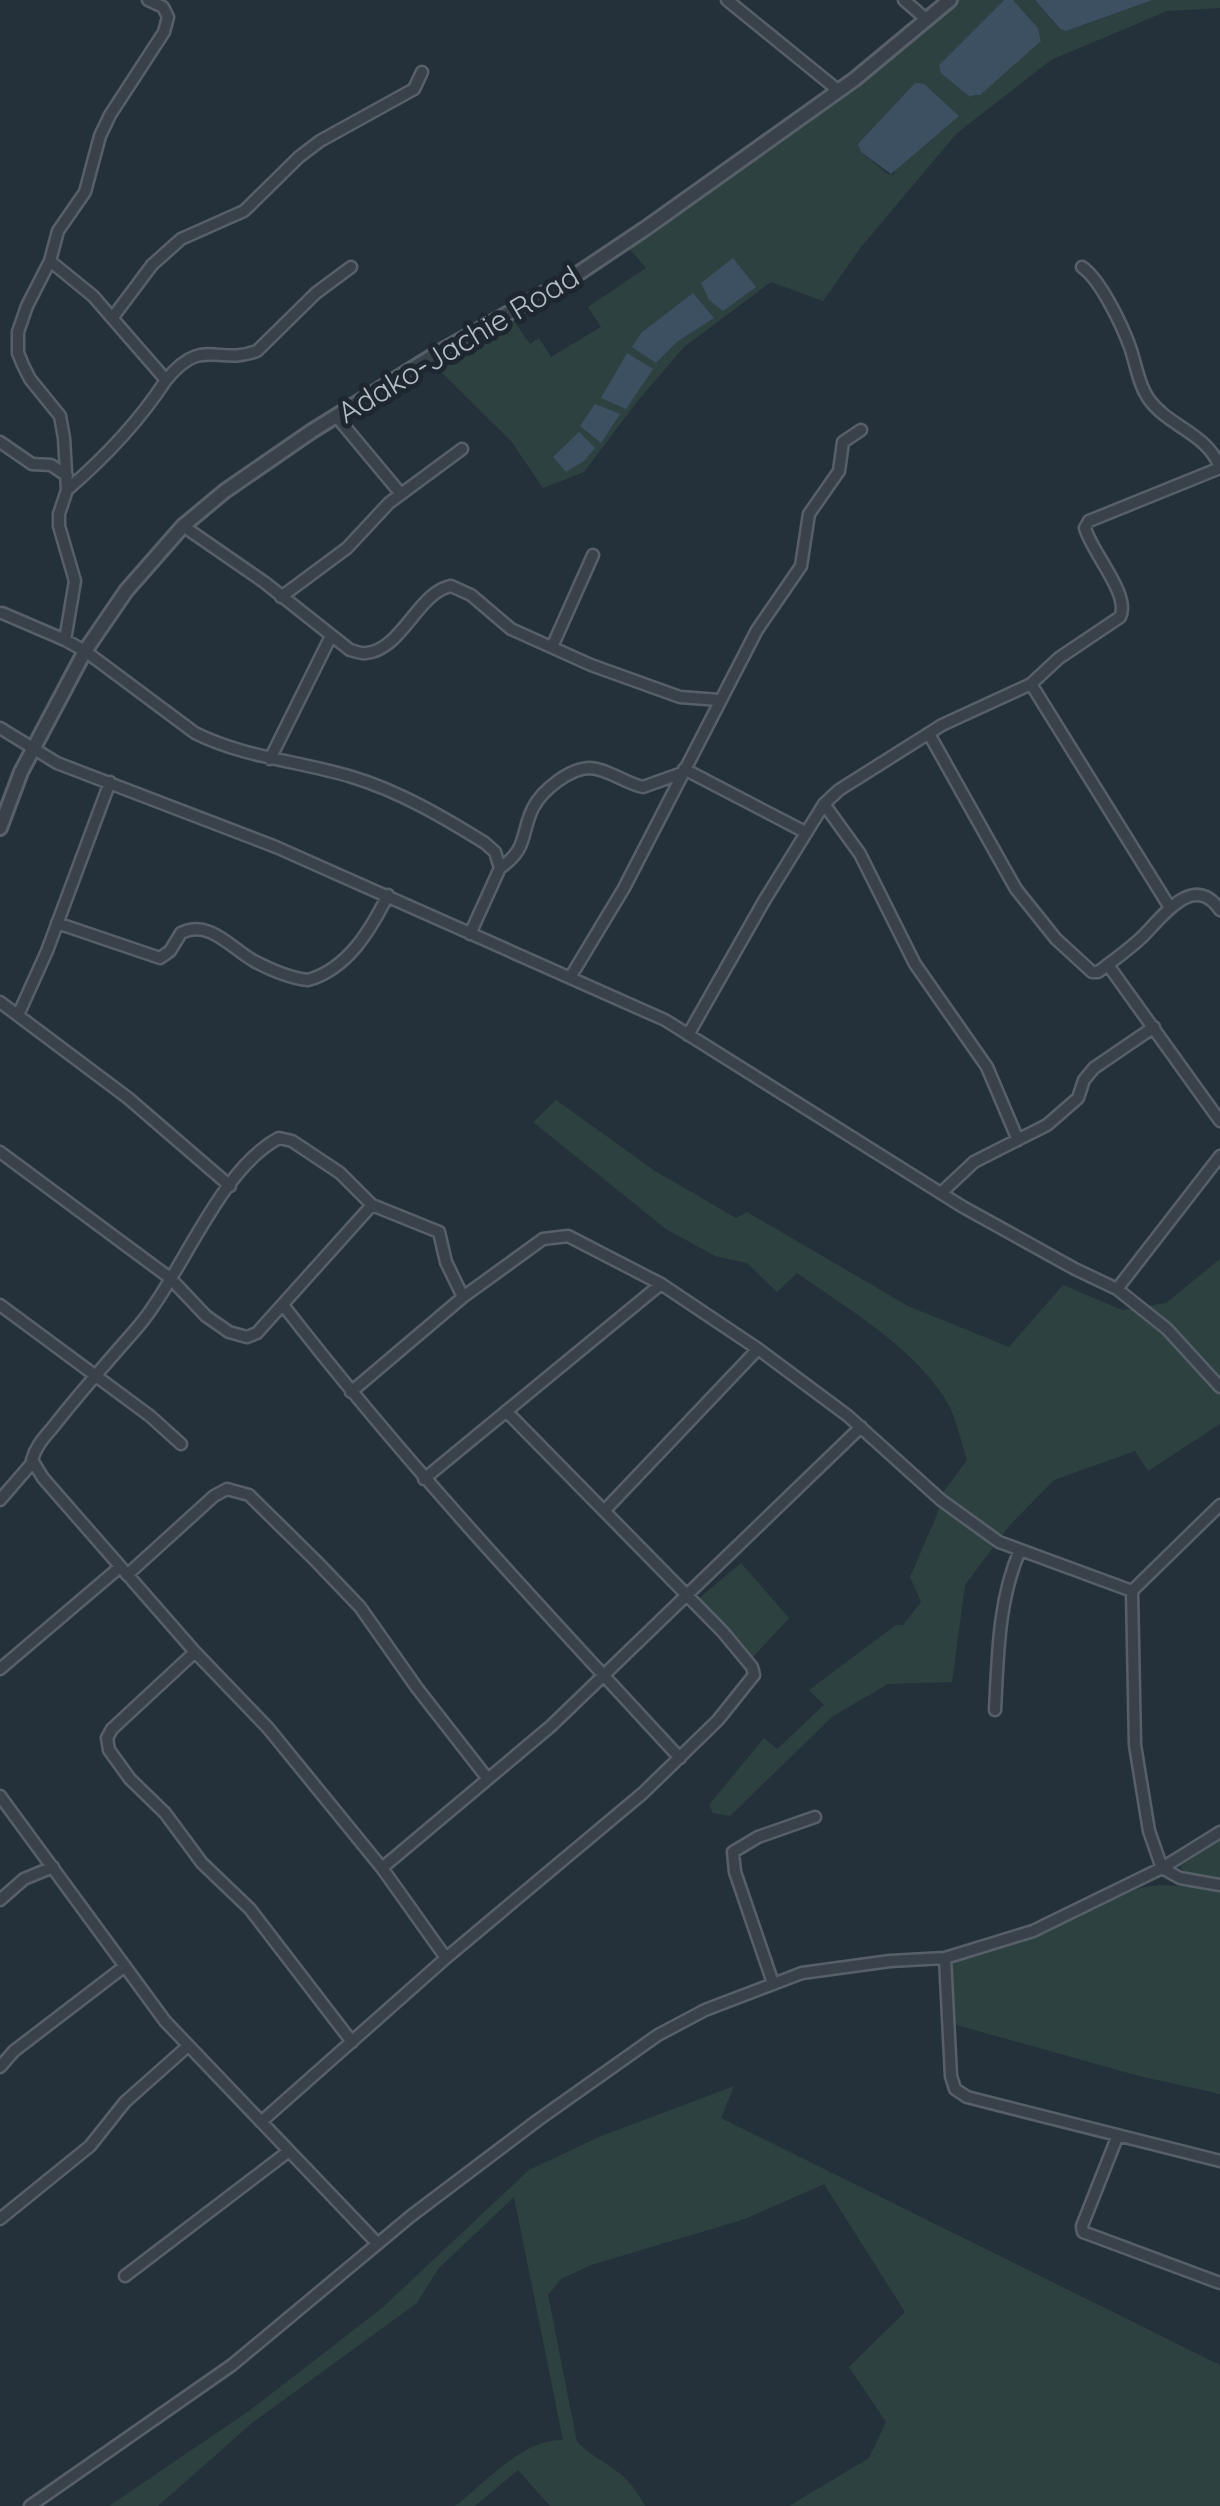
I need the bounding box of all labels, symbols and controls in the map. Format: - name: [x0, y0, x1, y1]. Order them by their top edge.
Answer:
- street label: Adako-Jachie Road: [330, 257, 586, 431]

